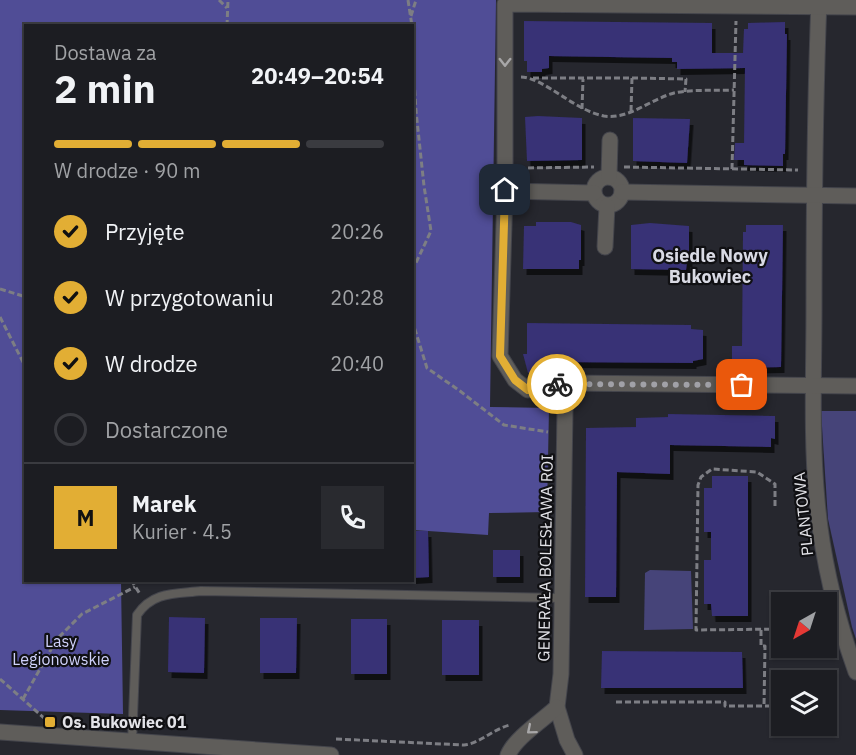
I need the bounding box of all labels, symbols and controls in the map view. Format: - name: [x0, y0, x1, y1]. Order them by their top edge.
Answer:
- text: Dostawa za: [54, 39, 156, 66]
- one-way arrow: [499, 58, 511, 67]
- text: 20:49–20:54: [251, 61, 384, 90]
- text: 2 min: [54, 63, 156, 114]
- text: W drodze · 90 m: [54, 157, 200, 184]
- pin: [479, 164, 530, 215]
- icon: home: [488, 173, 521, 206]
- icon: check: [54, 215, 87, 248]
- text: Przyjęte: [105, 217, 185, 246]
- text: 20:26: [330, 218, 384, 245]
- district label: Osiedle Nowy Bukowiec: [652, 244, 768, 288]
- icon: check: [54, 281, 87, 314]
- text: W przygotowaniu: [105, 283, 274, 312]
- text: 20:28: [330, 284, 384, 311]
- icon: check: [54, 347, 87, 380]
- text: W drodze: [105, 349, 198, 378]
- text: 20:40: [330, 350, 384, 377]
- courier: [527, 354, 587, 414]
- pin: [716, 359, 767, 410]
- icon: bike: [541, 368, 574, 401]
- icon: bag: [725, 368, 758, 401]
- text: Dostarczone: [105, 415, 228, 444]
- street label: GENERAŁA BOLESŁAWA ROI: [533, 454, 557, 662]
- street label: PLANTOWA: [789, 471, 817, 557]
- button: phone: [321, 486, 384, 549]
- text: Marek: [132, 489, 196, 518]
- text: M: [76, 503, 95, 532]
- text: Kurier · 4.5: [132, 518, 232, 545]
- north arrow: [771, 592, 837, 658]
- map controls: [771, 592, 837, 736]
- park label: Lasy Legionowskie: [12, 631, 110, 669]
- button: layers: [771, 670, 837, 736]
- place label: Os. Bukowiec 01: [62, 712, 187, 732]
- marker: Os. Bukowiec 01: [43, 715, 57, 729]
- one-way arrow: [527, 723, 538, 734]

